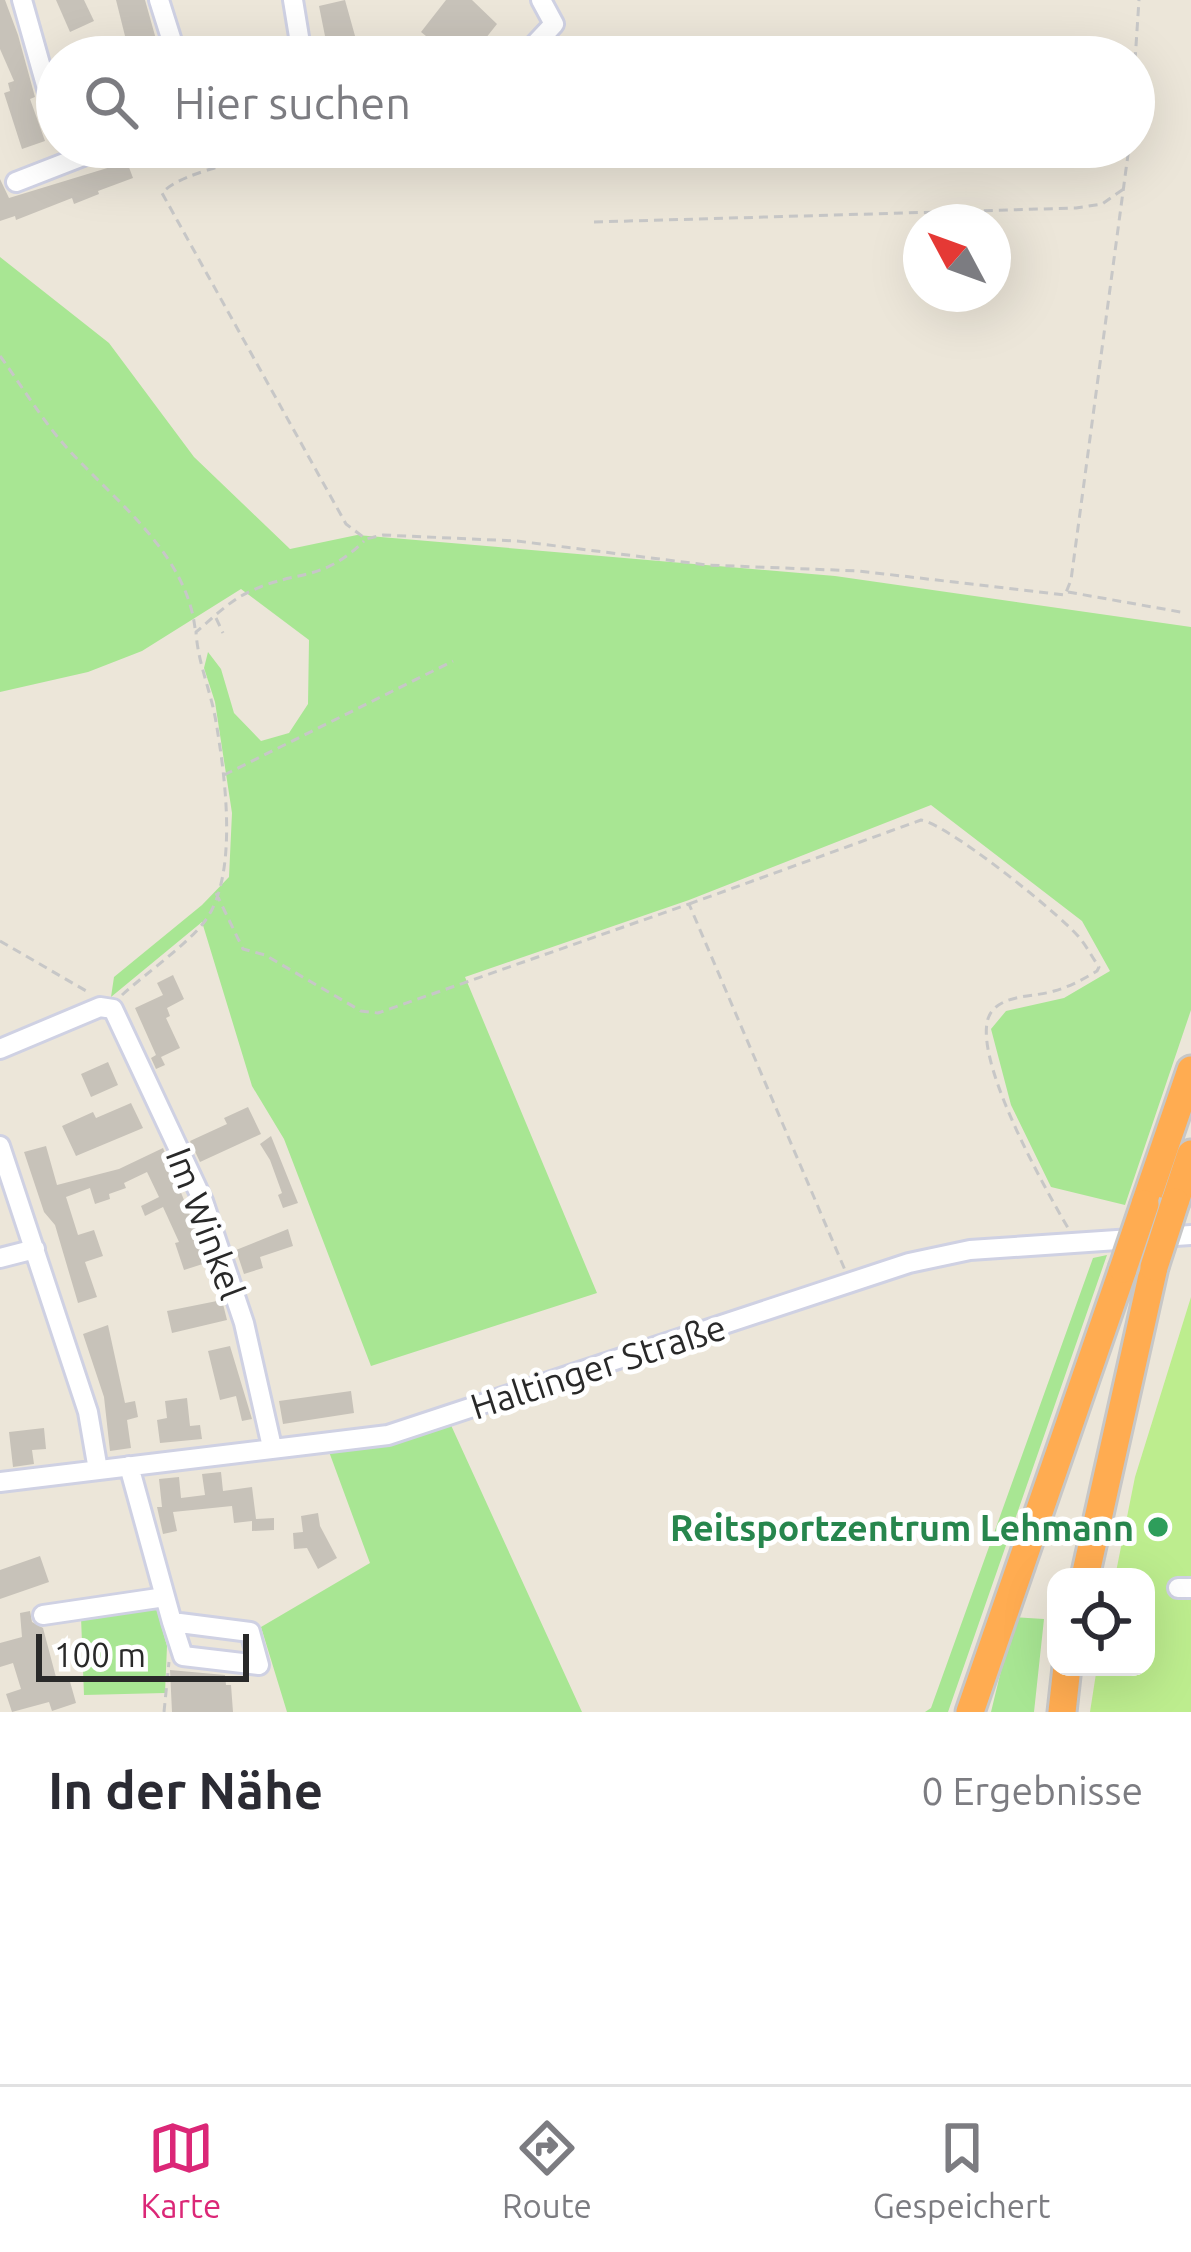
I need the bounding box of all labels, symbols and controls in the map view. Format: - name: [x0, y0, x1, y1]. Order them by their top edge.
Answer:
- search box: [36, 36, 1155, 168]
- icon: search: [78, 69, 144, 135]
- text: Hier suchen: [174, 77, 411, 128]
- north arrow: [903, 204, 1011, 312]
- street label: Im Winkel: [158, 1142, 254, 1304]
- street label: Haltinger Straße: [465, 1305, 731, 1427]
- place label: Reitsportzentrum Lehmann: [670, 1507, 1134, 1548]
- marker: Reitsportzentrum Lehmann: [1145, 1514, 1171, 1540]
- map controls: [1047, 1568, 1155, 1676]
- button: locate: [1047, 1568, 1155, 1676]
- scale bar: [36, 1628, 249, 1681]
- text: 100 m: [54, 1636, 146, 1673]
- text: In der Nähe: [48, 1761, 323, 1819]
- text: 0 Ergebnisse: [922, 1769, 1143, 1812]
- tab: Karte: [140, 2115, 221, 2224]
- tab: Route: [502, 2115, 592, 2224]
- tab: Gespeichert: [873, 2115, 1051, 2224]

